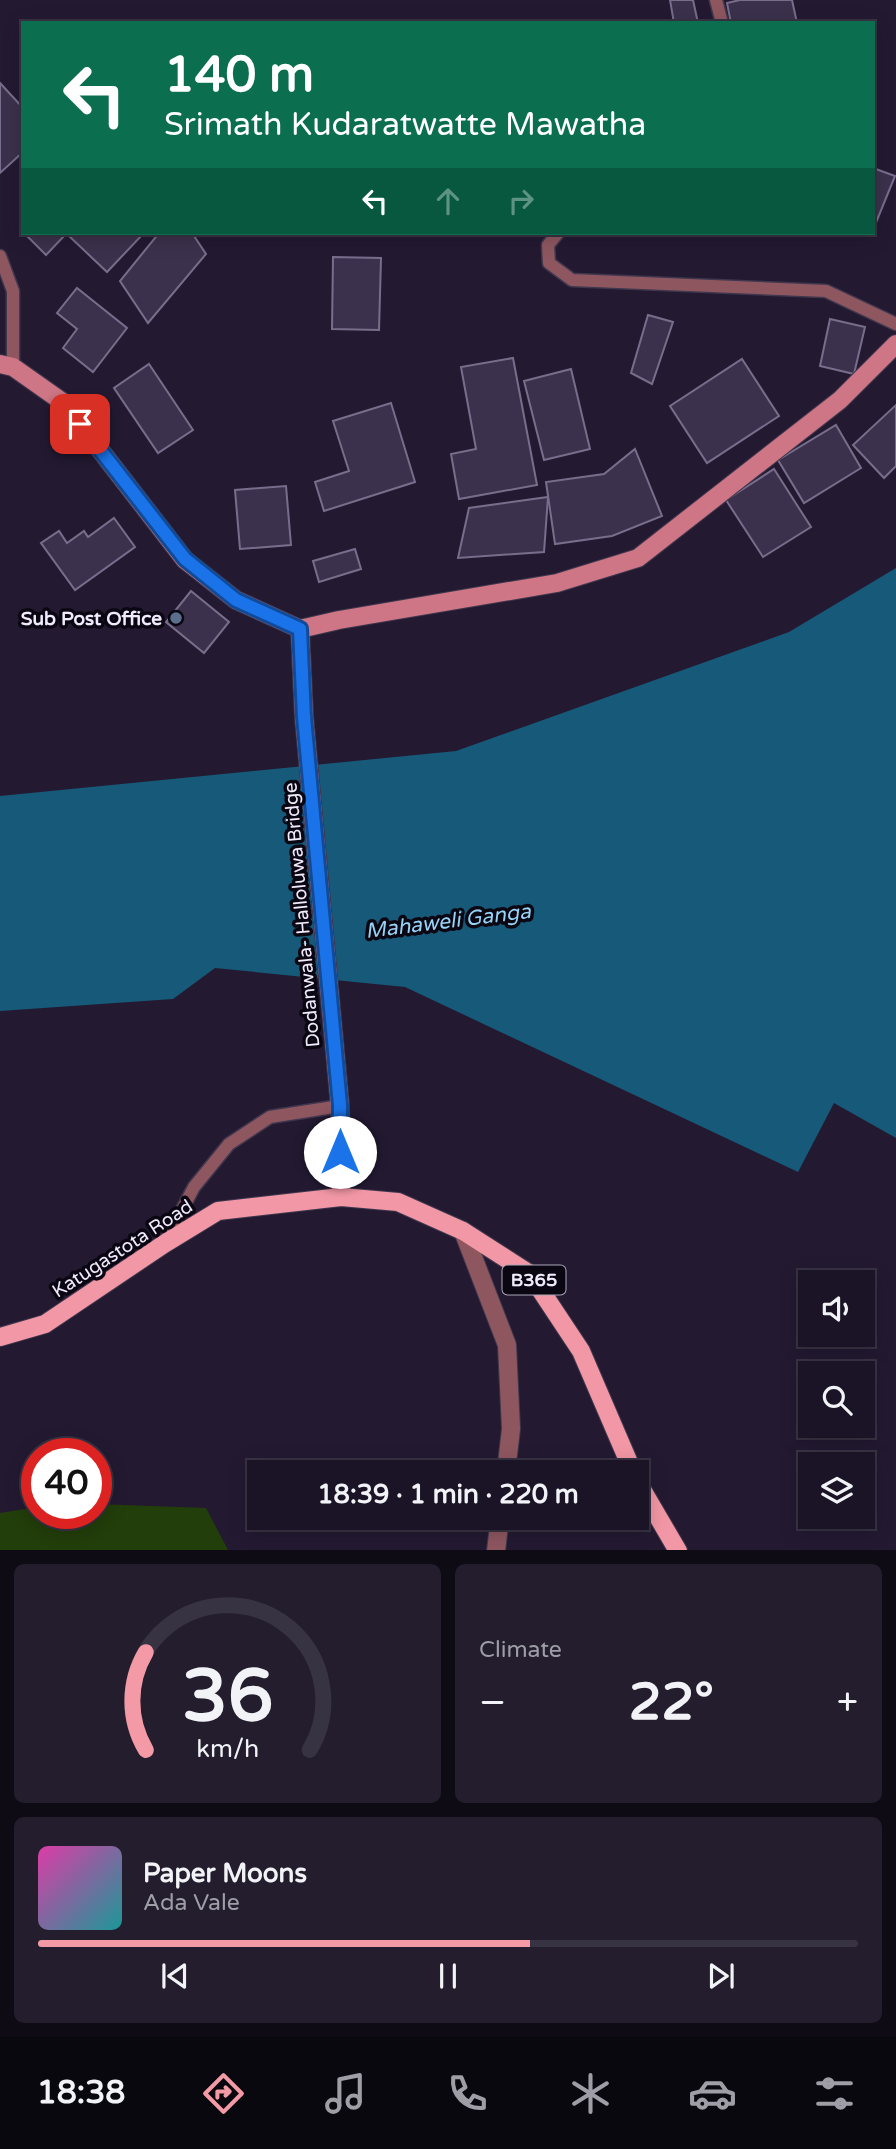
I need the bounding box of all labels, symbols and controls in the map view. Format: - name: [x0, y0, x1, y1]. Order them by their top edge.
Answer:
- text: 140 m: [164, 46, 314, 105]
- icon: left: [49, 49, 140, 140]
- text: Srimath Kudaratwatte Mawatha: [164, 106, 646, 144]
- icon: left: [356, 182, 394, 220]
- icon: ahead: [429, 182, 467, 220]
- icon: right: [502, 182, 540, 220]
- pin: [50, 394, 110, 454]
- icon: arrive: [61, 405, 99, 443]
- place label: Sub Post Office: [21, 608, 162, 630]
- marker: Sub Post Office: [168, 610, 184, 626]
- street label: Dodanwala- Halloluwa Bridge: [279, 782, 325, 1048]
- water label: Mahaweli Ganga: [364, 899, 533, 944]
- position arrow: [303, 1115, 377, 1189]
- street label: Katugastota Road: [48, 1195, 197, 1302]
- road number: B365: [503, 1266, 566, 1294]
- map controls: [798, 1270, 875, 1529]
- button: sound: [798, 1270, 875, 1347]
- button: search: [798, 1361, 875, 1438]
- speed limit sign: 40: [21, 1438, 112, 1529]
- button: layers: [798, 1452, 875, 1529]
- text: 18:39 · 1 min · 220 m: [317, 1479, 579, 1510]
- text: Climate: [479, 1636, 562, 1664]
- text: 36: [182, 1653, 273, 1741]
- text: 22°: [629, 1671, 714, 1734]
- text: −: [479, 1680, 506, 1726]
- text: +: [837, 1680, 858, 1726]
- text: km/h: [196, 1733, 259, 1763]
- text: Paper Moons: [143, 1858, 307, 1889]
- text: Ada Vale: [143, 1889, 240, 1917]
- icon: previous: [156, 1957, 194, 1995]
- icon: pause: [429, 1957, 467, 1995]
- icon: next: [702, 1957, 740, 1995]
- icon: directions: [199, 2069, 248, 2118]
- icon: music: [321, 2069, 370, 2118]
- icon: phone: [443, 2069, 492, 2118]
- icon: climate: [566, 2069, 615, 2118]
- icon: car: [688, 2069, 737, 2118]
- icon: filters: [810, 2069, 859, 2118]
- text: 18:38: [37, 2074, 125, 2112]

